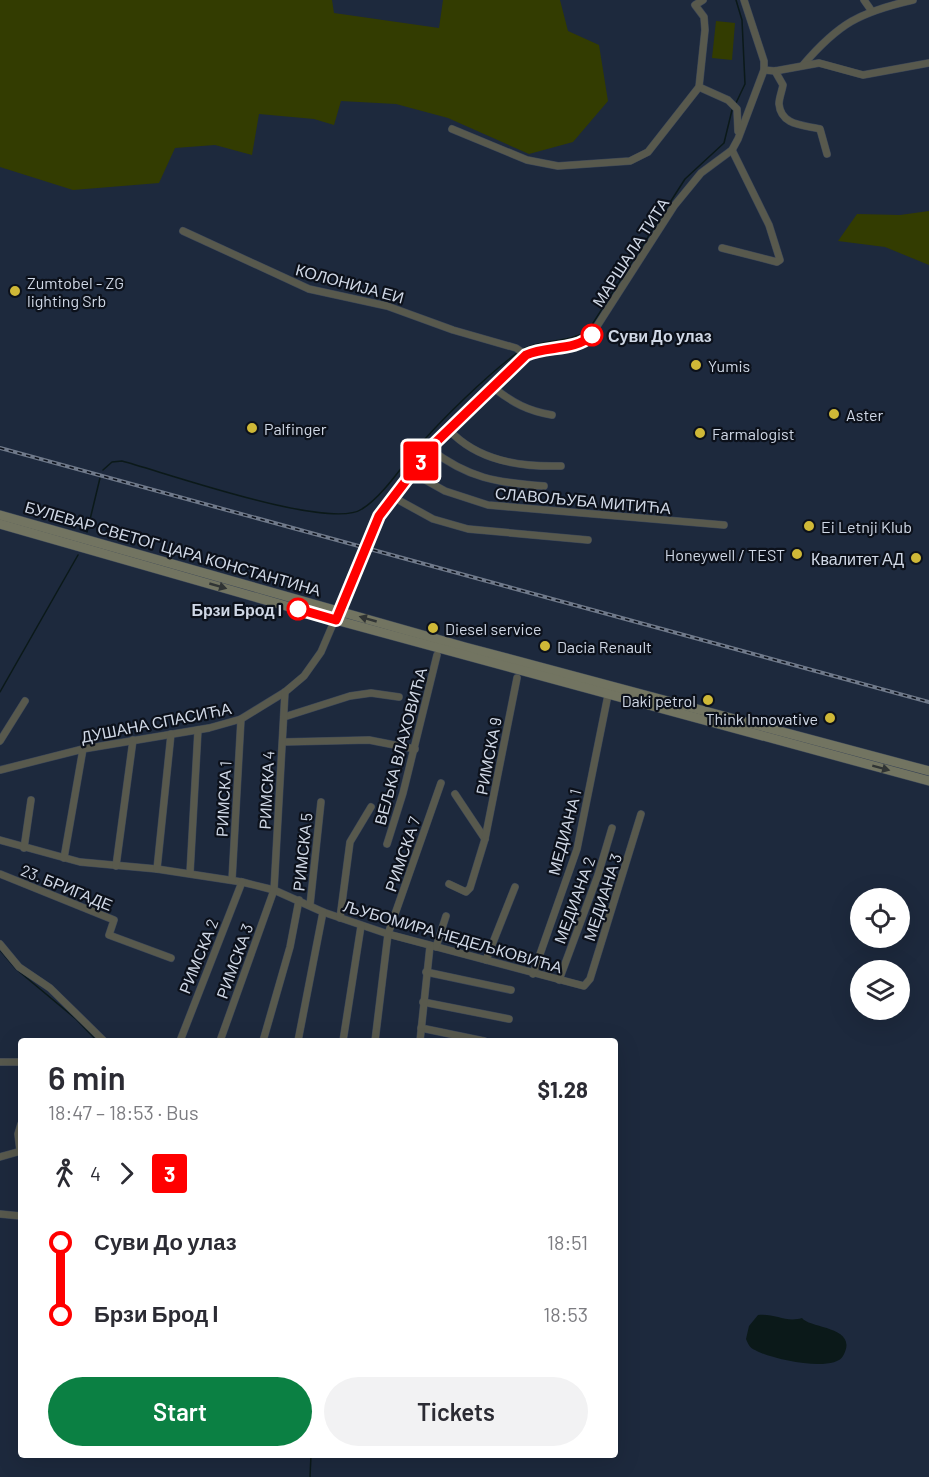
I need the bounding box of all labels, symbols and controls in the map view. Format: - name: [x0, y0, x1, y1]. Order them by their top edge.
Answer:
- street label: МАРШАЛА ТИТА: [588, 194, 672, 310]
- street label: КОЛОНИЈА ЕИ: [294, 259, 406, 307]
- place label: Zumtobel - ZG lighting Srb: [27, 273, 124, 310]
- marker: Zumtobel - ZG lighting Srb: [8, 284, 22, 298]
- marker: Суви До улаз: [581, 324, 603, 346]
- place label: Суви До улаз: [608, 326, 712, 345]
- place label: Yumis: [708, 356, 750, 375]
- marker: Yumis: [689, 358, 703, 372]
- place label: Aster: [846, 405, 884, 424]
- marker: Aster: [827, 407, 841, 421]
- place label: Palfinger: [264, 419, 327, 438]
- marker: Palfinger: [245, 421, 259, 435]
- place label: Farmalogist: [712, 424, 795, 443]
- marker: Farmalogist: [693, 426, 707, 440]
- line badge: 3: [402, 442, 440, 480]
- text: 3: [415, 449, 427, 474]
- street label: СЛАВОЉУБА МИТИЋА: [494, 483, 672, 517]
- street label: БУЛЕВАР СВЕТОГ ЦАРА КОНСТАНТИНА: [23, 497, 323, 600]
- place label: Ei Letnji Klub: [821, 517, 912, 536]
- marker: Ei Letnji Klub: [802, 519, 816, 533]
- place label: Honeywell / TEST: [665, 545, 785, 564]
- marker: Honeywell / TEST: [790, 547, 804, 561]
- place label: Квалитет АД: [811, 549, 904, 568]
- marker: Квалитет АД: [909, 551, 923, 565]
- one-way arrow: [209, 582, 227, 591]
- marker: Брзи Брод I: [287, 598, 309, 620]
- place label: Брзи Брод I: [192, 600, 282, 619]
- one-way arrow: [359, 614, 378, 624]
- place label: Diesel service: [445, 619, 541, 638]
- marker: Diesel service: [426, 621, 440, 635]
- place label: Dacia Renault: [557, 637, 652, 656]
- marker: Dacia Renault: [538, 639, 552, 653]
- street label: ВЕЉКА ВЛАХОВИЋА: [370, 665, 430, 827]
- place label: Daki petrol: [622, 691, 696, 710]
- marker: Daki petrol: [701, 693, 715, 707]
- street label: ДУШАНА СПАСИЋА: [79, 698, 233, 746]
- place label: Think Innovative: [705, 709, 818, 728]
- marker: Think Innovative: [823, 711, 837, 725]
- street label: РИМСКА 9: [471, 716, 505, 796]
- street label: РИМСКА 4: [254, 750, 278, 830]
- street label: РИМСКА 1: [212, 761, 234, 837]
- one-way arrow: [872, 764, 890, 773]
- street label: МЕДИАНА 1: [543, 787, 585, 877]
- street label: РИМСКА 5: [288, 812, 316, 892]
- street label: РИМСКА 7: [380, 814, 424, 894]
- street label: МЕДИАНА 3: [579, 851, 625, 943]
- street label: МЕДИАНА 2: [550, 854, 598, 946]
- street label: 23. БРИГАДЕ: [18, 860, 116, 914]
- map controls: [850, 888, 910, 1020]
- button: locate: [850, 888, 910, 948]
- street label: ЉУБОМИРА НЕДЕЉКОВИЋА: [341, 896, 565, 976]
- street label: РИМСКА 2: [174, 916, 222, 996]
- street label: РИМСКА 3: [212, 921, 256, 1001]
- button: layers: [850, 960, 910, 1020]
- text: 6 min: [48, 1057, 126, 1097]
- text: $1.28: [537, 1076, 588, 1102]
- text: 18:47 – 18:53 · Bus: [48, 1100, 199, 1124]
- icon: walk: [48, 1157, 81, 1190]
- icon: forward: [110, 1157, 143, 1190]
- text: 4: [90, 1161, 101, 1185]
- text: 3: [164, 1161, 175, 1186]
- text: Суви До улаз: [94, 1228, 237, 1254]
- text: 18:51: [547, 1230, 588, 1254]
- text: Брзи Брод I: [94, 1300, 218, 1326]
- text: 18:53: [543, 1302, 588, 1326]
- button: Start: [48, 1377, 312, 1446]
- button: Tickets: [324, 1377, 588, 1446]

